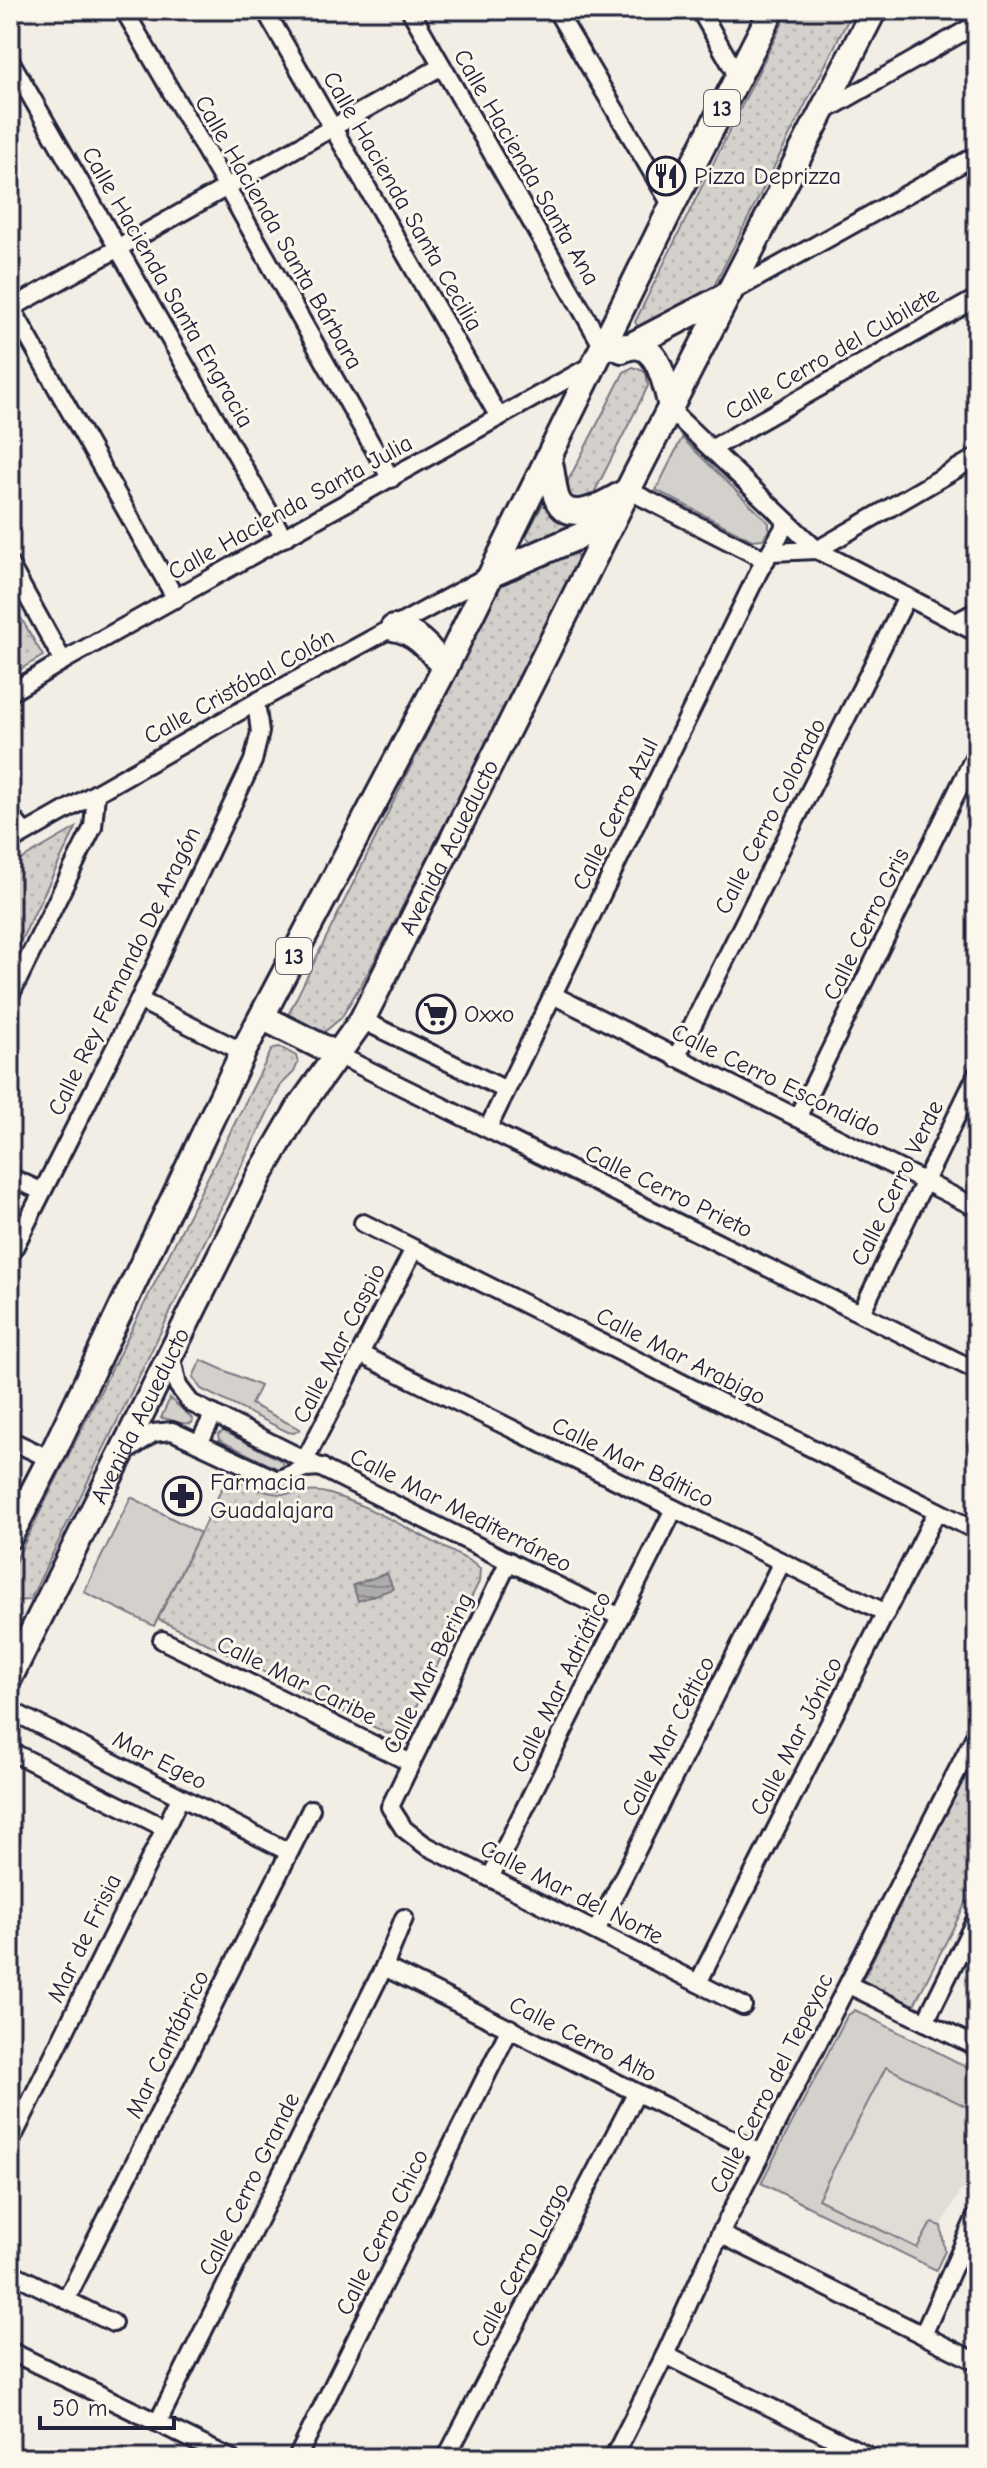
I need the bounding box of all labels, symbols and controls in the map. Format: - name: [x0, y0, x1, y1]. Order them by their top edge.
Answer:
- street label: Calle Hacienda Santa Ana: [448, 44, 606, 290]
- street label: Calle Hacienda Santa Cecilia: [317, 66, 489, 336]
- street label: Calle Hacienda Santa Bárbara: [189, 90, 369, 374]
- road number: 13: [704, 90, 740, 126]
- street label: Calle Hacienda Santa Engracia: [76, 142, 260, 432]
- restaurant icon: Pizza Deprizza: [645, 155, 687, 197]
- place label: Pizza Deprizza: [694, 162, 841, 190]
- street label: Calle Cerro del Cubilete: [720, 280, 944, 426]
- street label: Calle Hacienda Santa Julia: [163, 428, 417, 586]
- street label: Calle Cristóbal Colón: [139, 622, 339, 750]
- street label: Calle Cerro Colorado: [708, 713, 832, 919]
- street label: Calle Cerro Azul: [566, 733, 664, 895]
- street label: Avenida Acueducto: [393, 755, 505, 940]
- street label: Calle Rey Fernando De Aragón: [42, 822, 206, 1120]
- street label: Calle Cerro Gris: [817, 843, 915, 1005]
- road number: 13: [276, 938, 312, 974]
- supermarket icon: Oxxo: [415, 993, 457, 1035]
- place label: Oxxo: [464, 1000, 514, 1028]
- street label: Calle Cerro Escondido: [667, 1017, 885, 1143]
- street label: Calle Cerro Verde: [845, 1096, 949, 1270]
- street label: Calle Cerro Prieto: [581, 1138, 757, 1244]
- street label: Calle Mar Caspio: [287, 1258, 391, 1428]
- street label: Calle Mar Arabigo: [591, 1301, 771, 1411]
- street label: Avenida Acueducto: [85, 1323, 196, 1508]
- street label: Calle Mar Báltico: [547, 1411, 719, 1513]
- street label: Calle Mar Mediterráneo: [346, 1442, 576, 1578]
- place label: Farmacia Guadalajara: [210, 1468, 334, 1524]
- pharmacy icon: Farmacia Guadalajara: [161, 1475, 203, 1517]
- street label: Calle Mar Adriático: [505, 1587, 617, 1777]
- street label: Calle Mar Bering: [377, 1588, 479, 1758]
- street label: Calle Mar Caribe: [212, 1629, 382, 1731]
- street label: Calle Mar Céltico: [616, 1651, 720, 1821]
- street label: Calle Mar Jónico: [744, 1652, 848, 1820]
- street label: Mar Egeo: [108, 1724, 212, 1796]
- street label: Calle Mar del Norte: [476, 1834, 668, 1950]
- street label: Mar de Frisia: [41, 1869, 127, 2007]
- street label: Mar Cantábrico: [119, 1965, 215, 2123]
- street label: Calle Cerro del Tepeyac: [703, 1968, 839, 2198]
- street label: Calle Cerro Alto: [505, 1990, 661, 2088]
- street label: Calle Cerro Grande: [192, 2088, 306, 2280]
- street label: Calle Cerro Chico: [330, 2144, 434, 2320]
- street label: Calle Cerro Largo: [465, 2178, 575, 2352]
- scale bar: [40, 2380, 174, 2430]
- text: 50 m: [52, 2394, 108, 2422]

